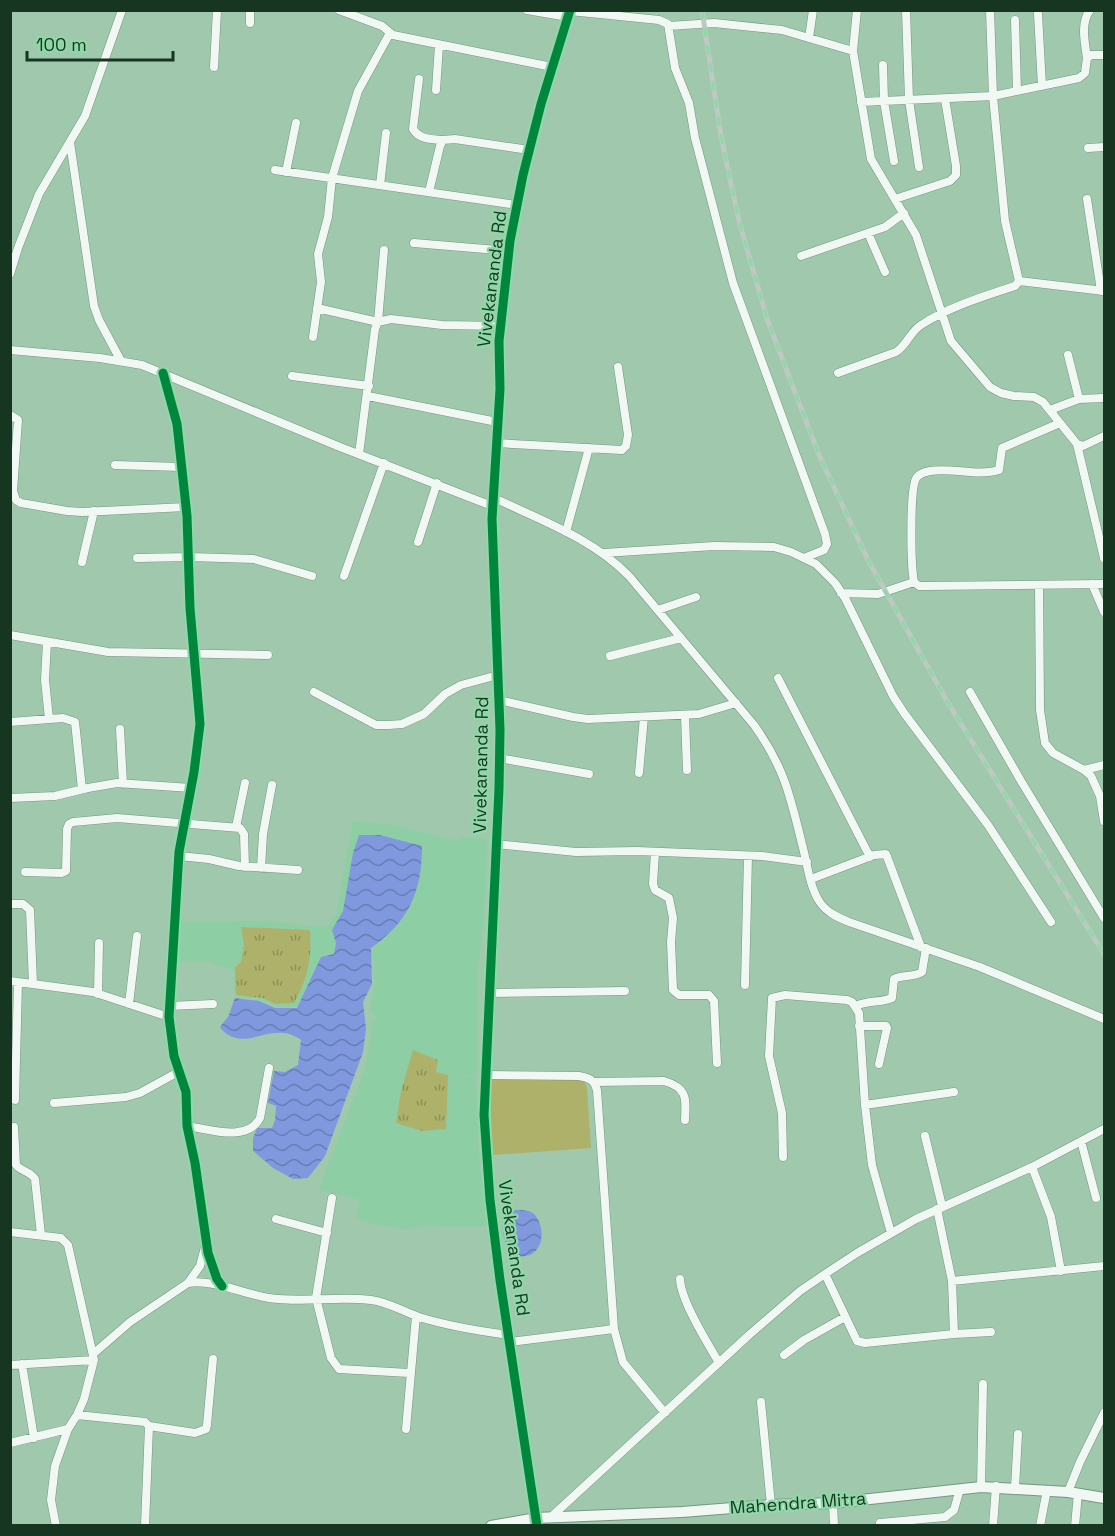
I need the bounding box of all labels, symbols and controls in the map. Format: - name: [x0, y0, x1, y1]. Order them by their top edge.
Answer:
- scale bar: [27, 24, 172, 62]
- text: 100 m: [36, 33, 87, 56]
- street label: Vivekananda Rd: [472, 209, 511, 348]
- street label: Vivekananda Rd: [468, 696, 493, 834]
- street label: Vivekananda Rd: [494, 1178, 535, 1318]
- street label: Mahendra Mitra: [729, 1486, 867, 1519]

